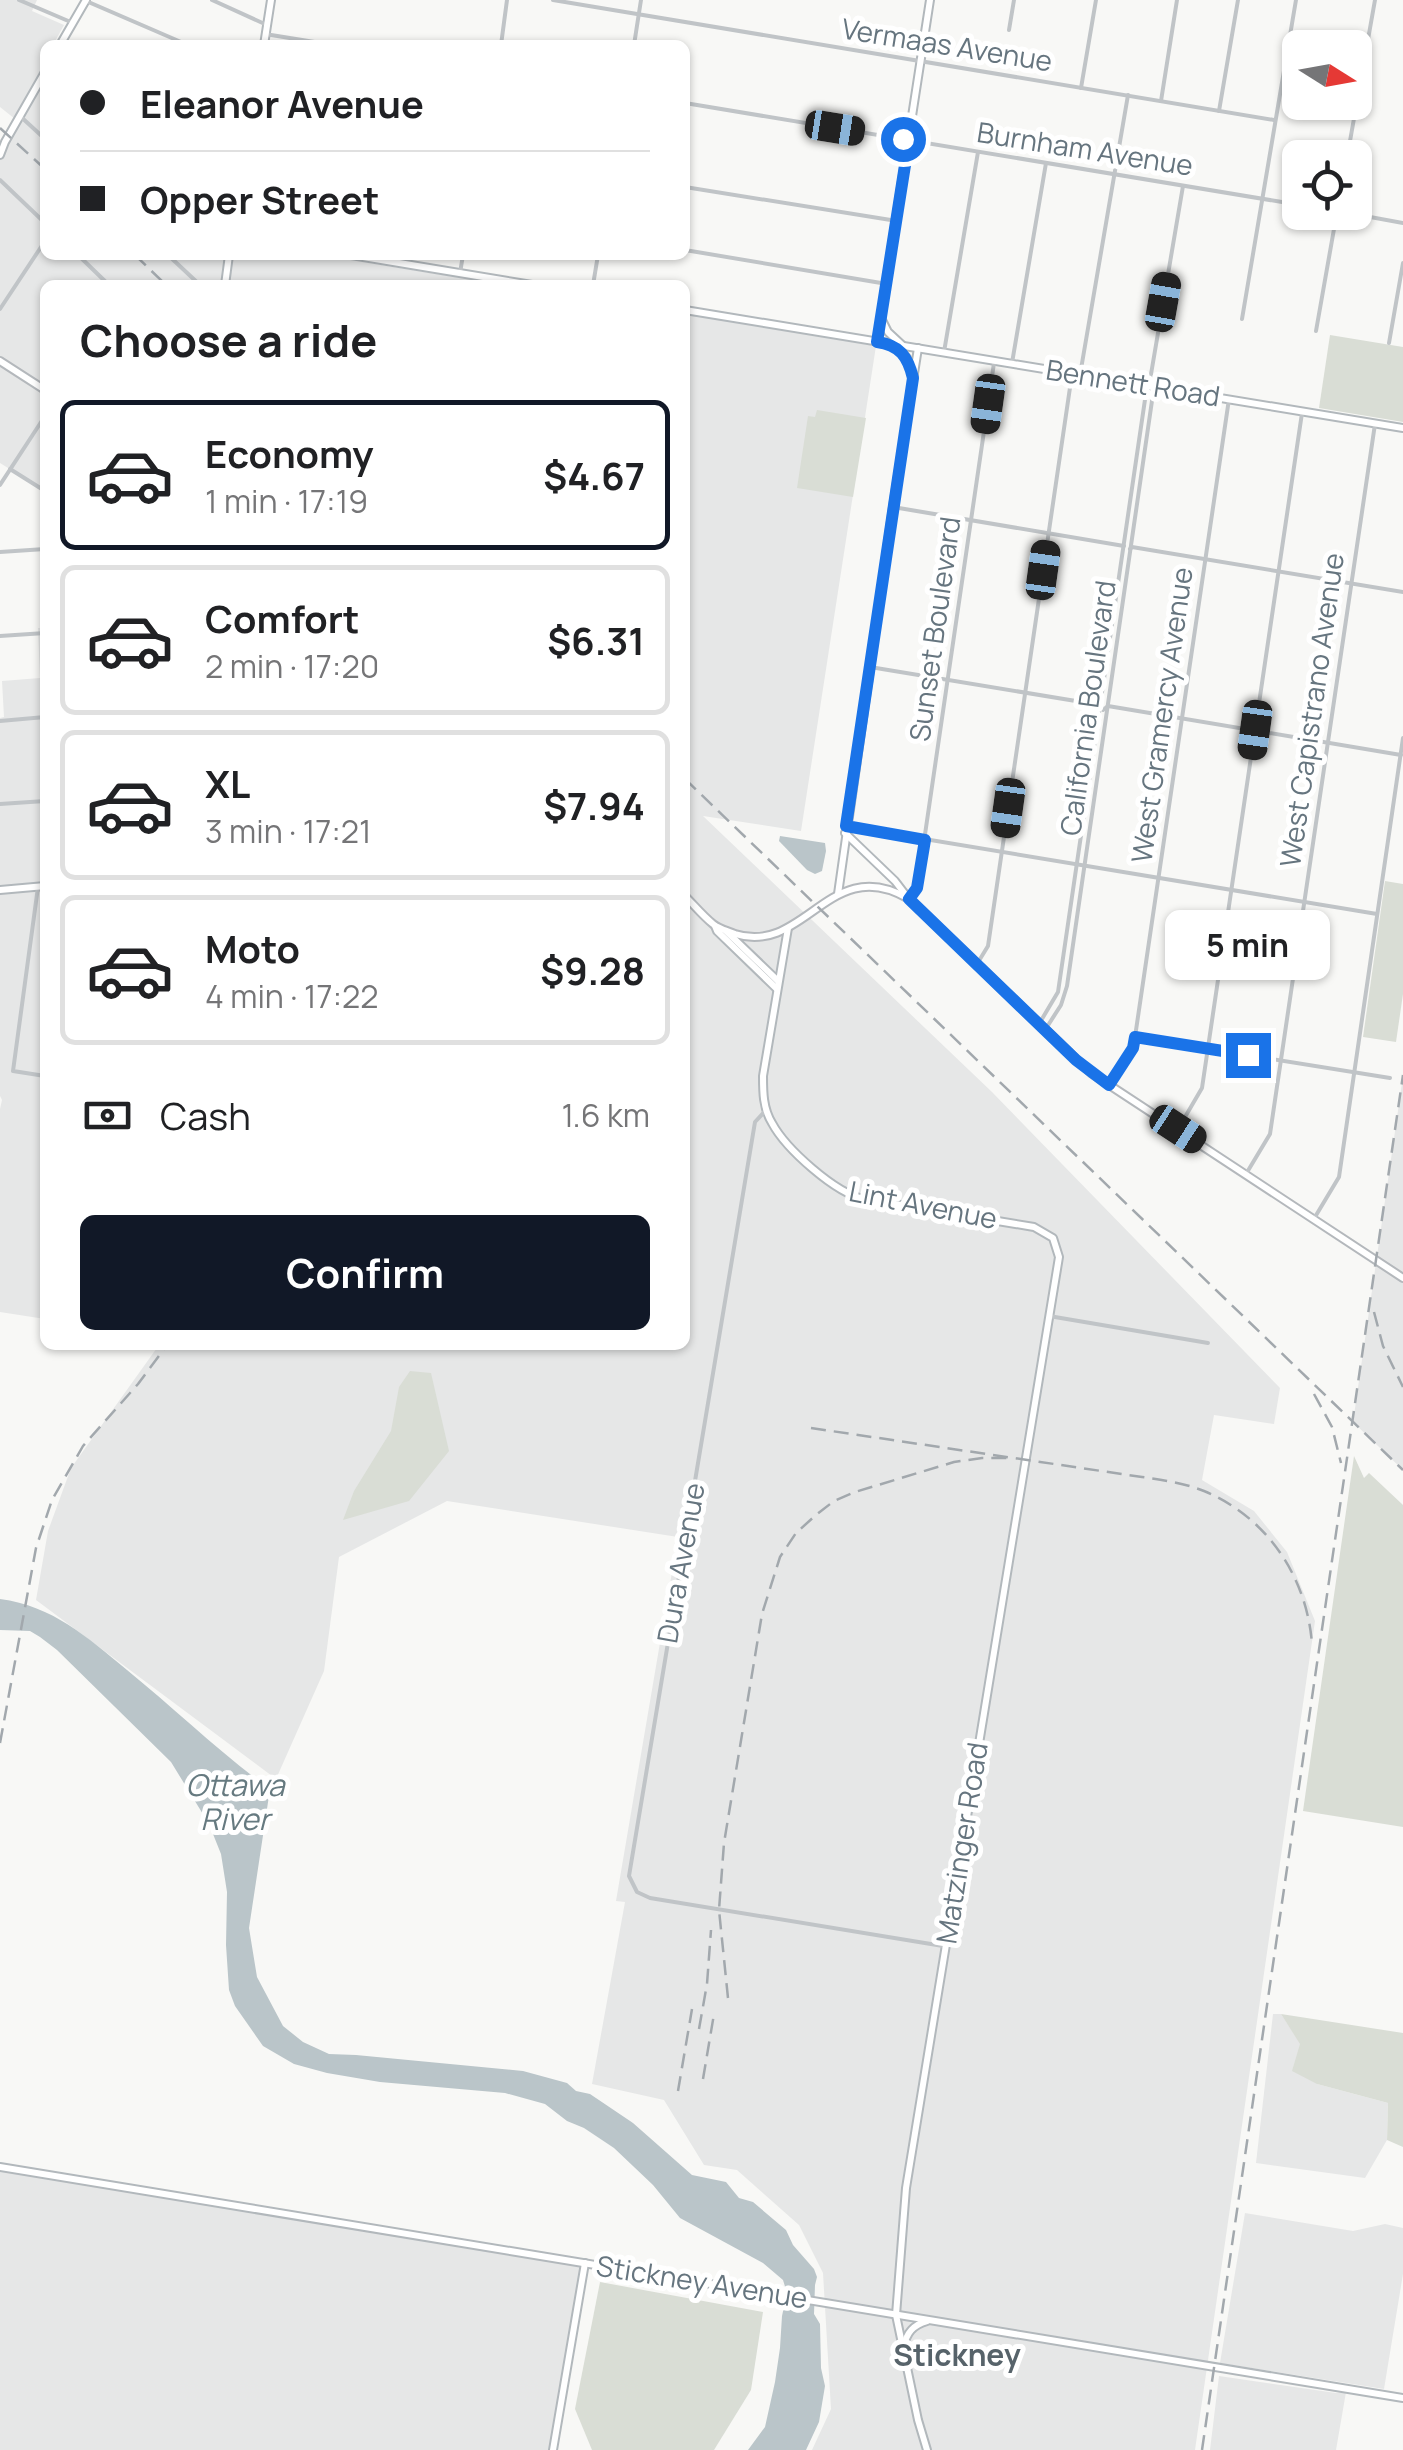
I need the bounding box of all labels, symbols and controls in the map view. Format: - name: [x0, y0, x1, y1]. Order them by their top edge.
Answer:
- street label: Vermaas Avenue: [839, 9, 1055, 79]
- north arrow: [1282, 30, 1372, 120]
- map controls: [1282, 30, 1372, 230]
- text: Eleanor Avenue: [140, 77, 424, 129]
- car: [803, 108, 867, 148]
- street label: Burnham Avenue: [975, 112, 1196, 184]
- route start: [881, 117, 926, 162]
- button: locate: [1282, 140, 1372, 230]
- text: Opper Street: [140, 173, 379, 225]
- car: [1143, 270, 1183, 334]
- text: Choose a ride: [80, 309, 377, 371]
- street label: Bennett Road: [1044, 350, 1223, 414]
- car: [969, 372, 1007, 436]
- text: Economy: [205, 427, 374, 479]
- icon: car: [85, 430, 175, 520]
- text: $4.67: [543, 449, 645, 501]
- text: 1 min · 17:19: [205, 479, 368, 523]
- street label: Sunset Boulevard: [899, 514, 969, 744]
- car: [1024, 538, 1062, 602]
- street label: West Capistrano Avenue: [1270, 550, 1352, 869]
- street label: West Gramercy Avenue: [1121, 565, 1201, 865]
- street label: California Boulevard: [1050, 578, 1124, 838]
- text: Comfort: [205, 592, 359, 644]
- icon: car: [85, 595, 175, 685]
- text: $6.31: [547, 614, 645, 666]
- text: 2 min · 17:20: [205, 644, 379, 688]
- car: [1236, 698, 1274, 762]
- text: XL: [205, 757, 250, 809]
- icon: car: [85, 760, 175, 850]
- car: [989, 776, 1027, 840]
- text: $7.94: [543, 779, 645, 831]
- text: 3 min · 17:21: [205, 809, 372, 853]
- callout: 5 min: [1166, 910, 1330, 980]
- text: Moto: [205, 922, 300, 974]
- text: 5 min: [1206, 923, 1289, 967]
- icon: car: [85, 925, 175, 1015]
- text: $9.28: [540, 944, 645, 996]
- text: 4 min · 17:22: [205, 974, 379, 1018]
- route end: [1226, 1033, 1271, 1078]
- icon: cash: [80, 1088, 135, 1143]
- text: Cash: [160, 1089, 251, 1141]
- text: 1.6 km: [561, 1093, 650, 1137]
- car: [1145, 1100, 1211, 1158]
- street label: Lint Avenue: [846, 1171, 1001, 1237]
- button: Confirm: [80, 1215, 650, 1330]
- street label: Dura Avenue: [647, 1480, 713, 1646]
- street label: Matzinger Road: [926, 1739, 996, 1946]
- water label: Ottawa River: [186, 1764, 286, 1839]
- street label: Stickney Avenue: [594, 2246, 810, 2316]
- district label: Stickney: [893, 2334, 1021, 2375]

